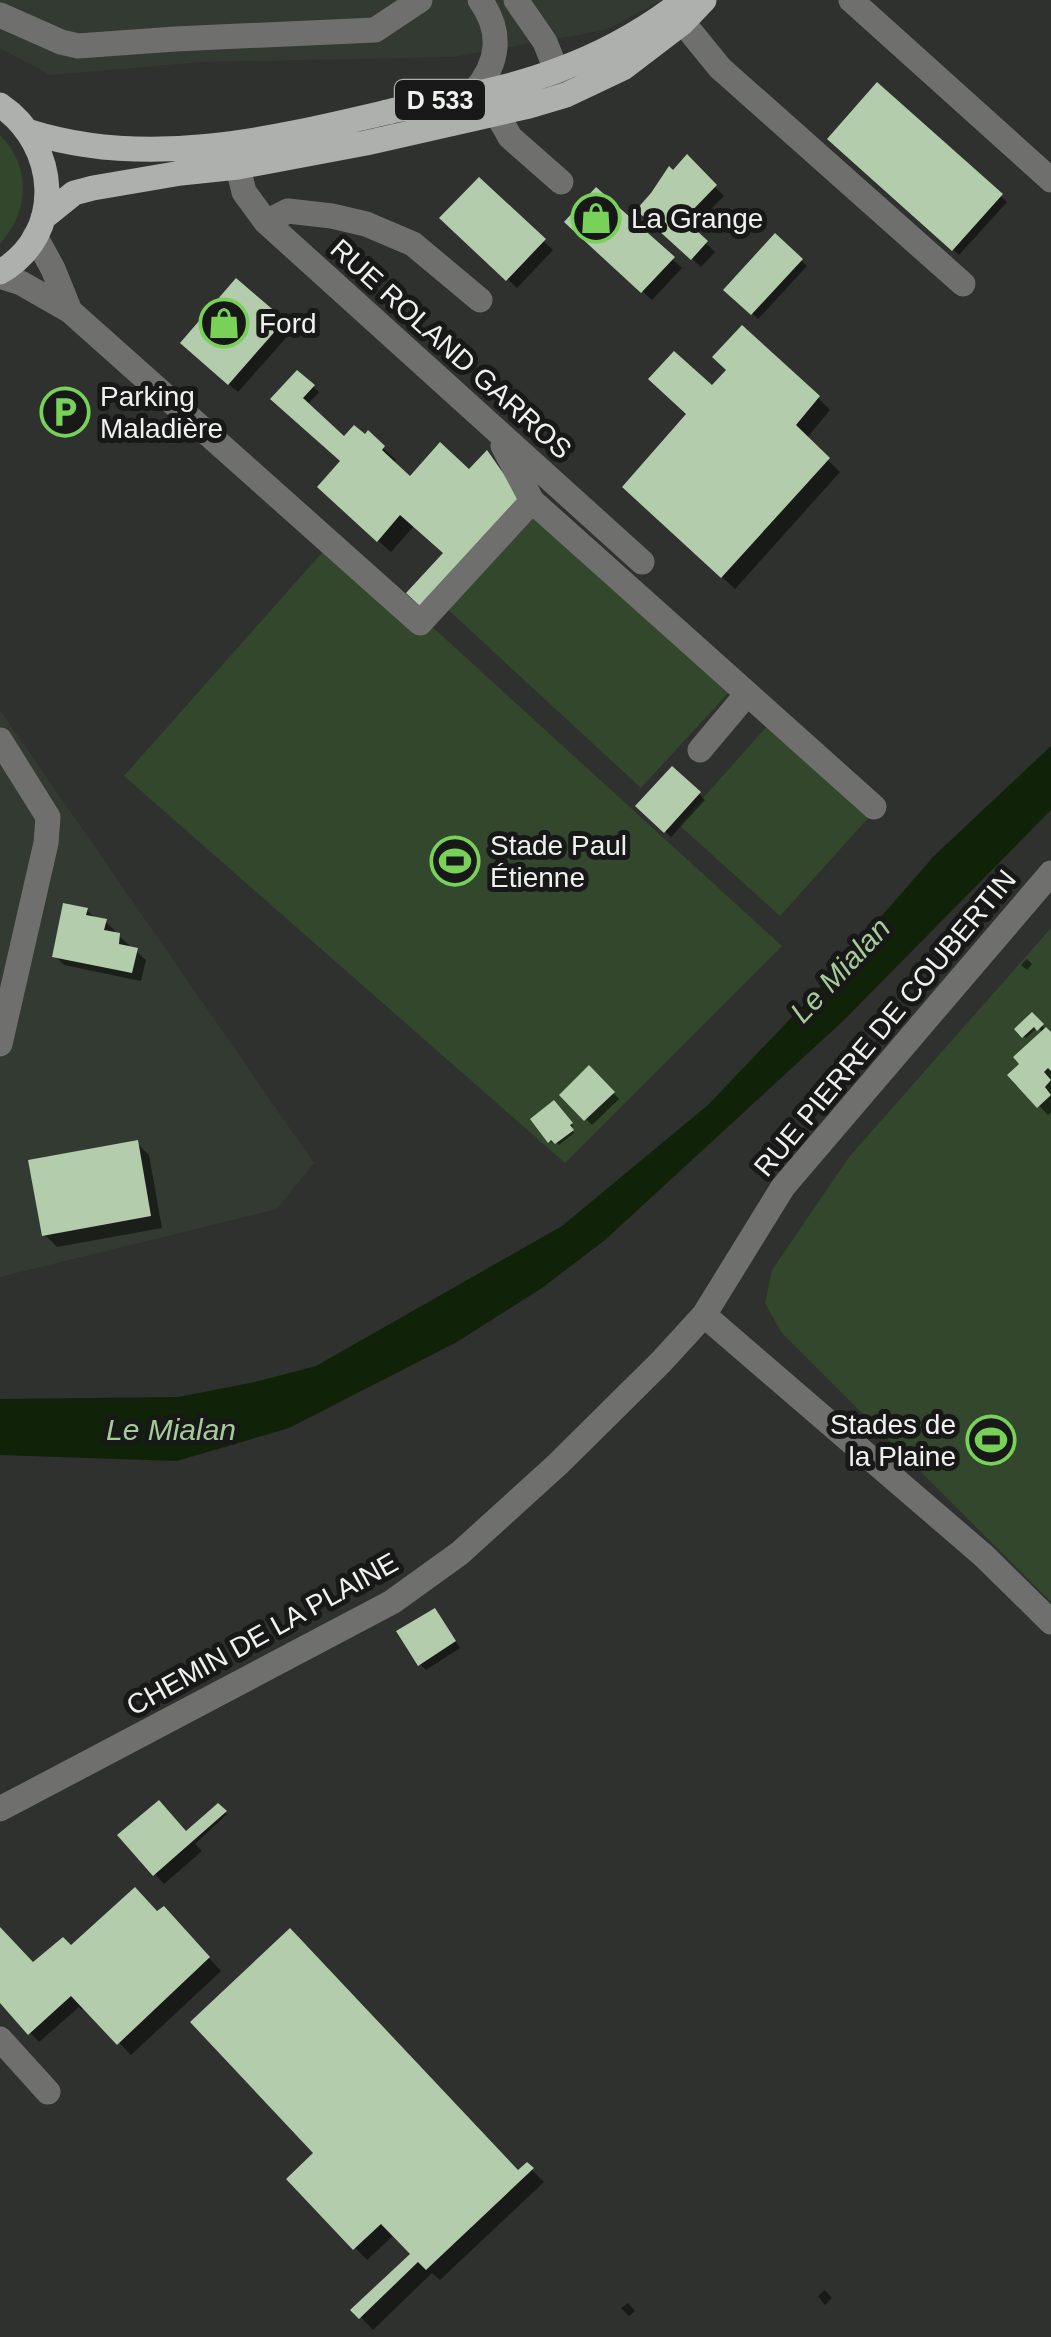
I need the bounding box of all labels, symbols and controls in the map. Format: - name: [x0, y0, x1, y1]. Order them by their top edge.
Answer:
- road number: D 533: [395, 80, 485, 120]
- shop icon: La Grange: [570, 192, 622, 244]
- place label: La Grange: [631, 203, 763, 234]
- street label: RUE ROLAND GARROS: [324, 233, 578, 465]
- shop icon: Ford: [198, 297, 250, 349]
- place label: Ford: [259, 308, 317, 339]
- place label: Parking Maladière: [100, 381, 223, 444]
- parking icon: Parking Maladière: [39, 386, 91, 438]
- place label: Stade Paul Étienne: [490, 830, 627, 893]
- sports icon: Stade Paul Étienne: [429, 835, 481, 887]
- street label: RUE PIERRE DE COUBERTIN: [748, 864, 1022, 1182]
- water label: Le Mialan: [784, 911, 896, 1029]
- place label: Stades de la Plaine: [830, 1409, 956, 1472]
- water label: Le Mialan: [106, 1413, 236, 1446]
- sports icon: Stades de la Plaine: [965, 1414, 1017, 1466]
- street label: CHEMIN DE LA PLAINE: [121, 1547, 403, 1721]

